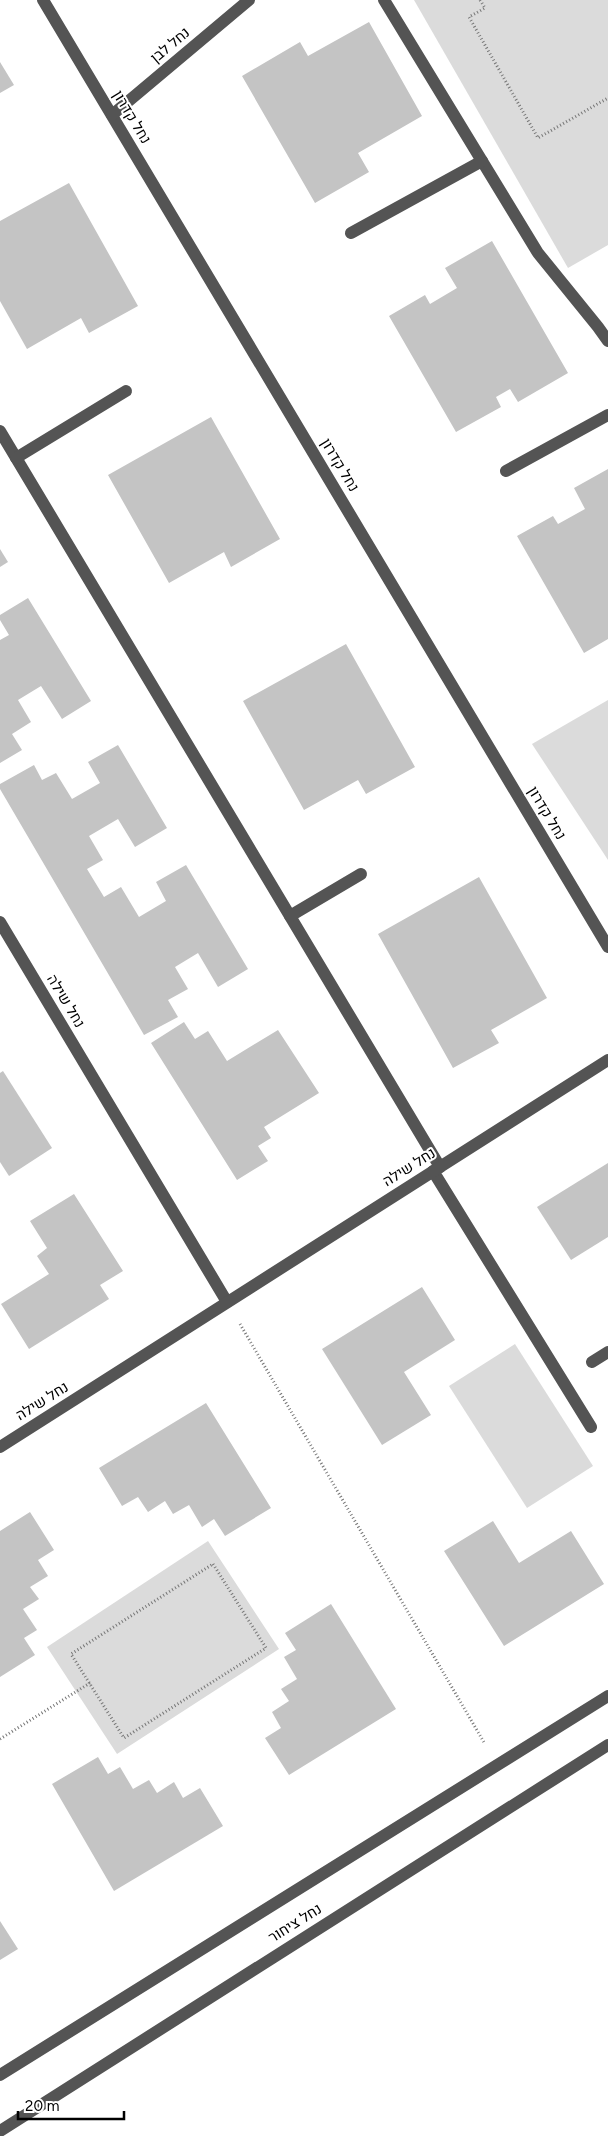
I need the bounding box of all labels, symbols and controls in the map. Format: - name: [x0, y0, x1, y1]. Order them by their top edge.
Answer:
- street label: נחל לבן: [147, 23, 193, 67]
- street label: נחל קדרון: [109, 87, 155, 147]
- street label: נחל קדרון: [317, 435, 363, 495]
- street label: נחל קדרון: [524, 783, 570, 843]
- street label: נחל שילה: [43, 971, 89, 1031]
- street label: נחל שילה: [379, 1144, 439, 1190]
- street label: נחל שילה: [12, 1378, 72, 1424]
- street label: נחל ציחור: [265, 1900, 325, 1946]
- scale bar: [18, 2088, 124, 2120]
- text: 20 m: [25, 2097, 59, 2115]

